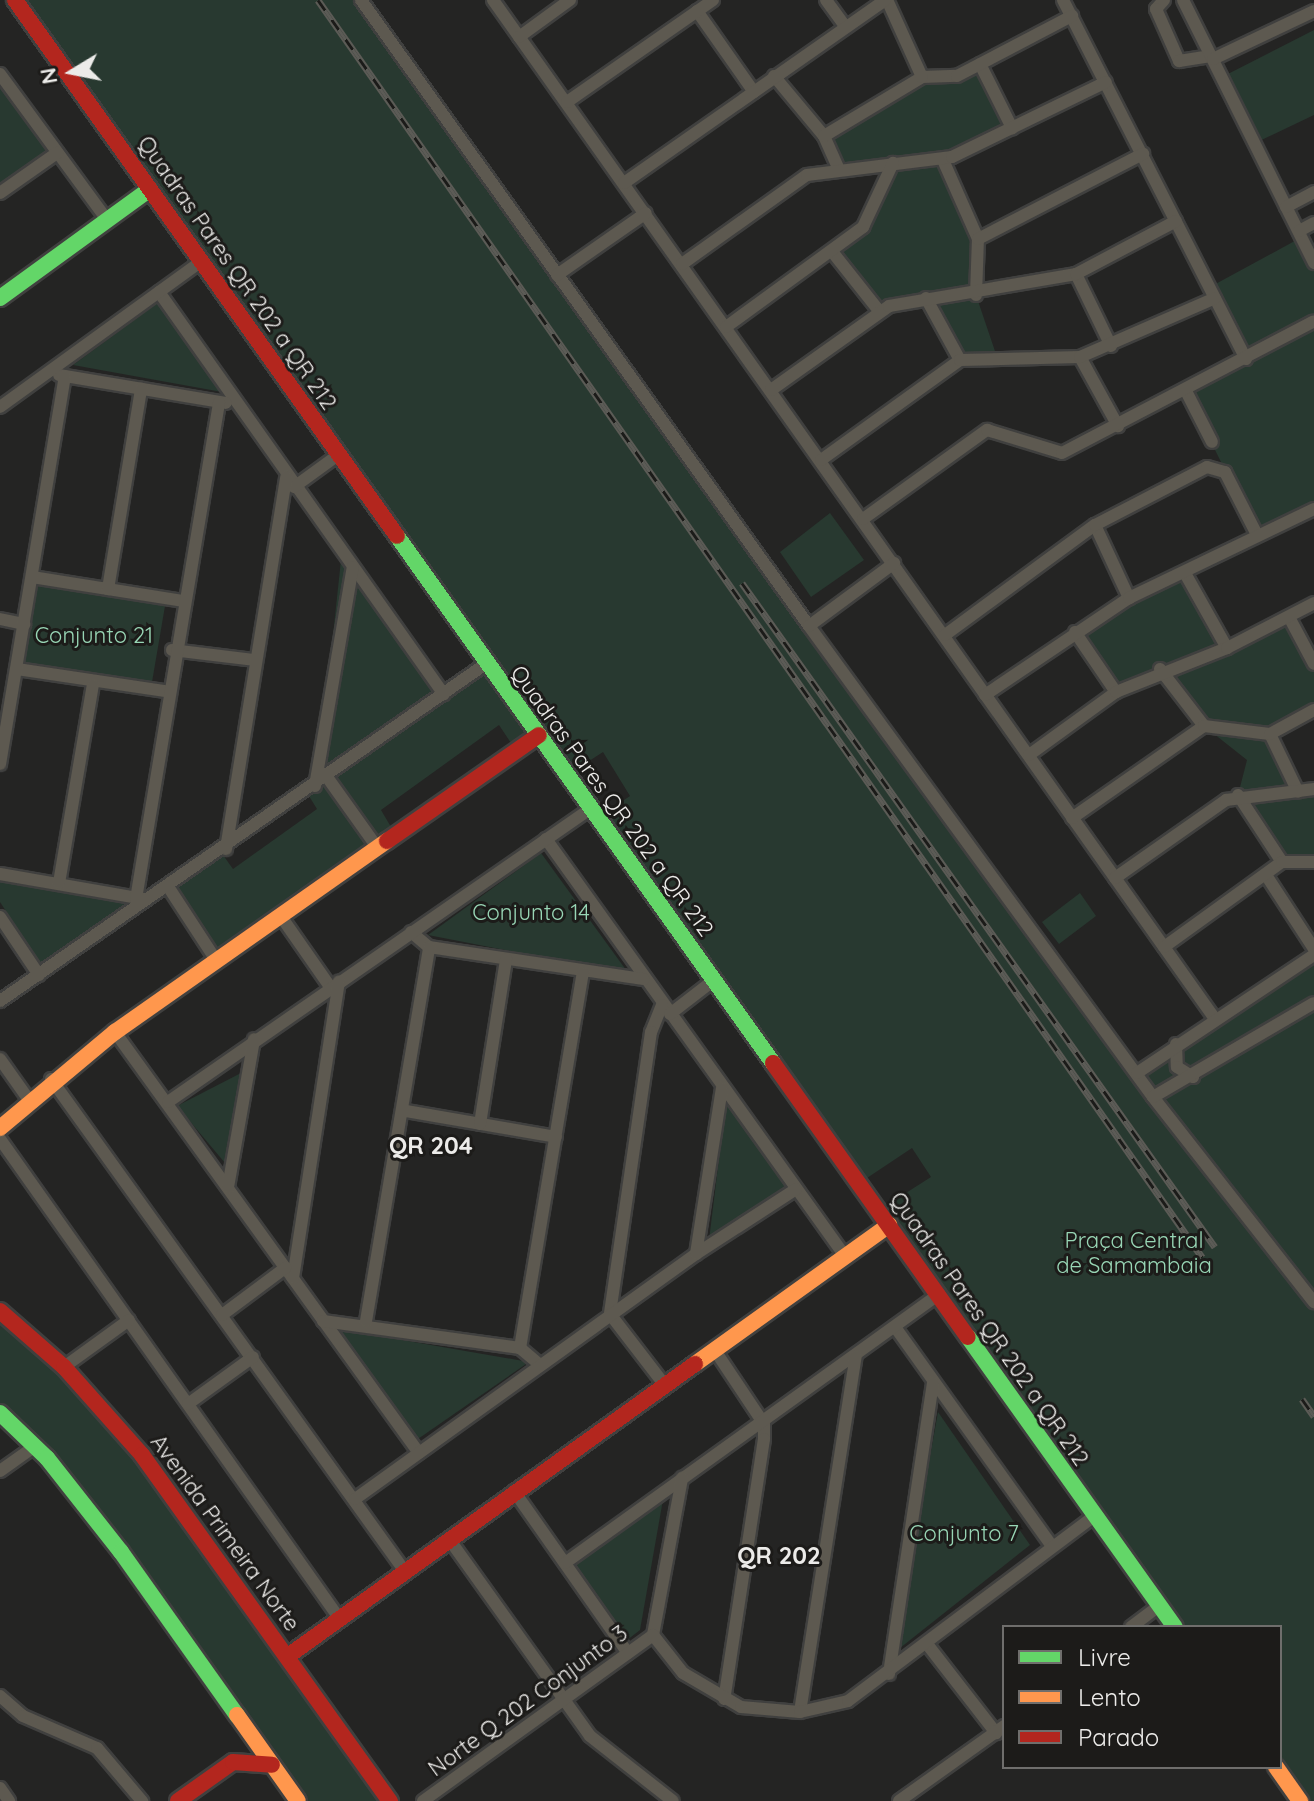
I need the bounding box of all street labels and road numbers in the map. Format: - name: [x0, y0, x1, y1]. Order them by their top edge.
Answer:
- street label: Quadras Pares QR 202 a QR 212: [132, 131, 342, 415]
- street label: Quadras Pares QR 202 a QR 212: [505, 661, 719, 941]
- street label: Quadras Pares QR 202 a QR 212: [884, 1187, 1094, 1471]
- street label: Avenida Primeira Norte: [145, 1430, 305, 1636]
- street label: Norte Q 202 Conjunto 3: [423, 1620, 633, 1782]

